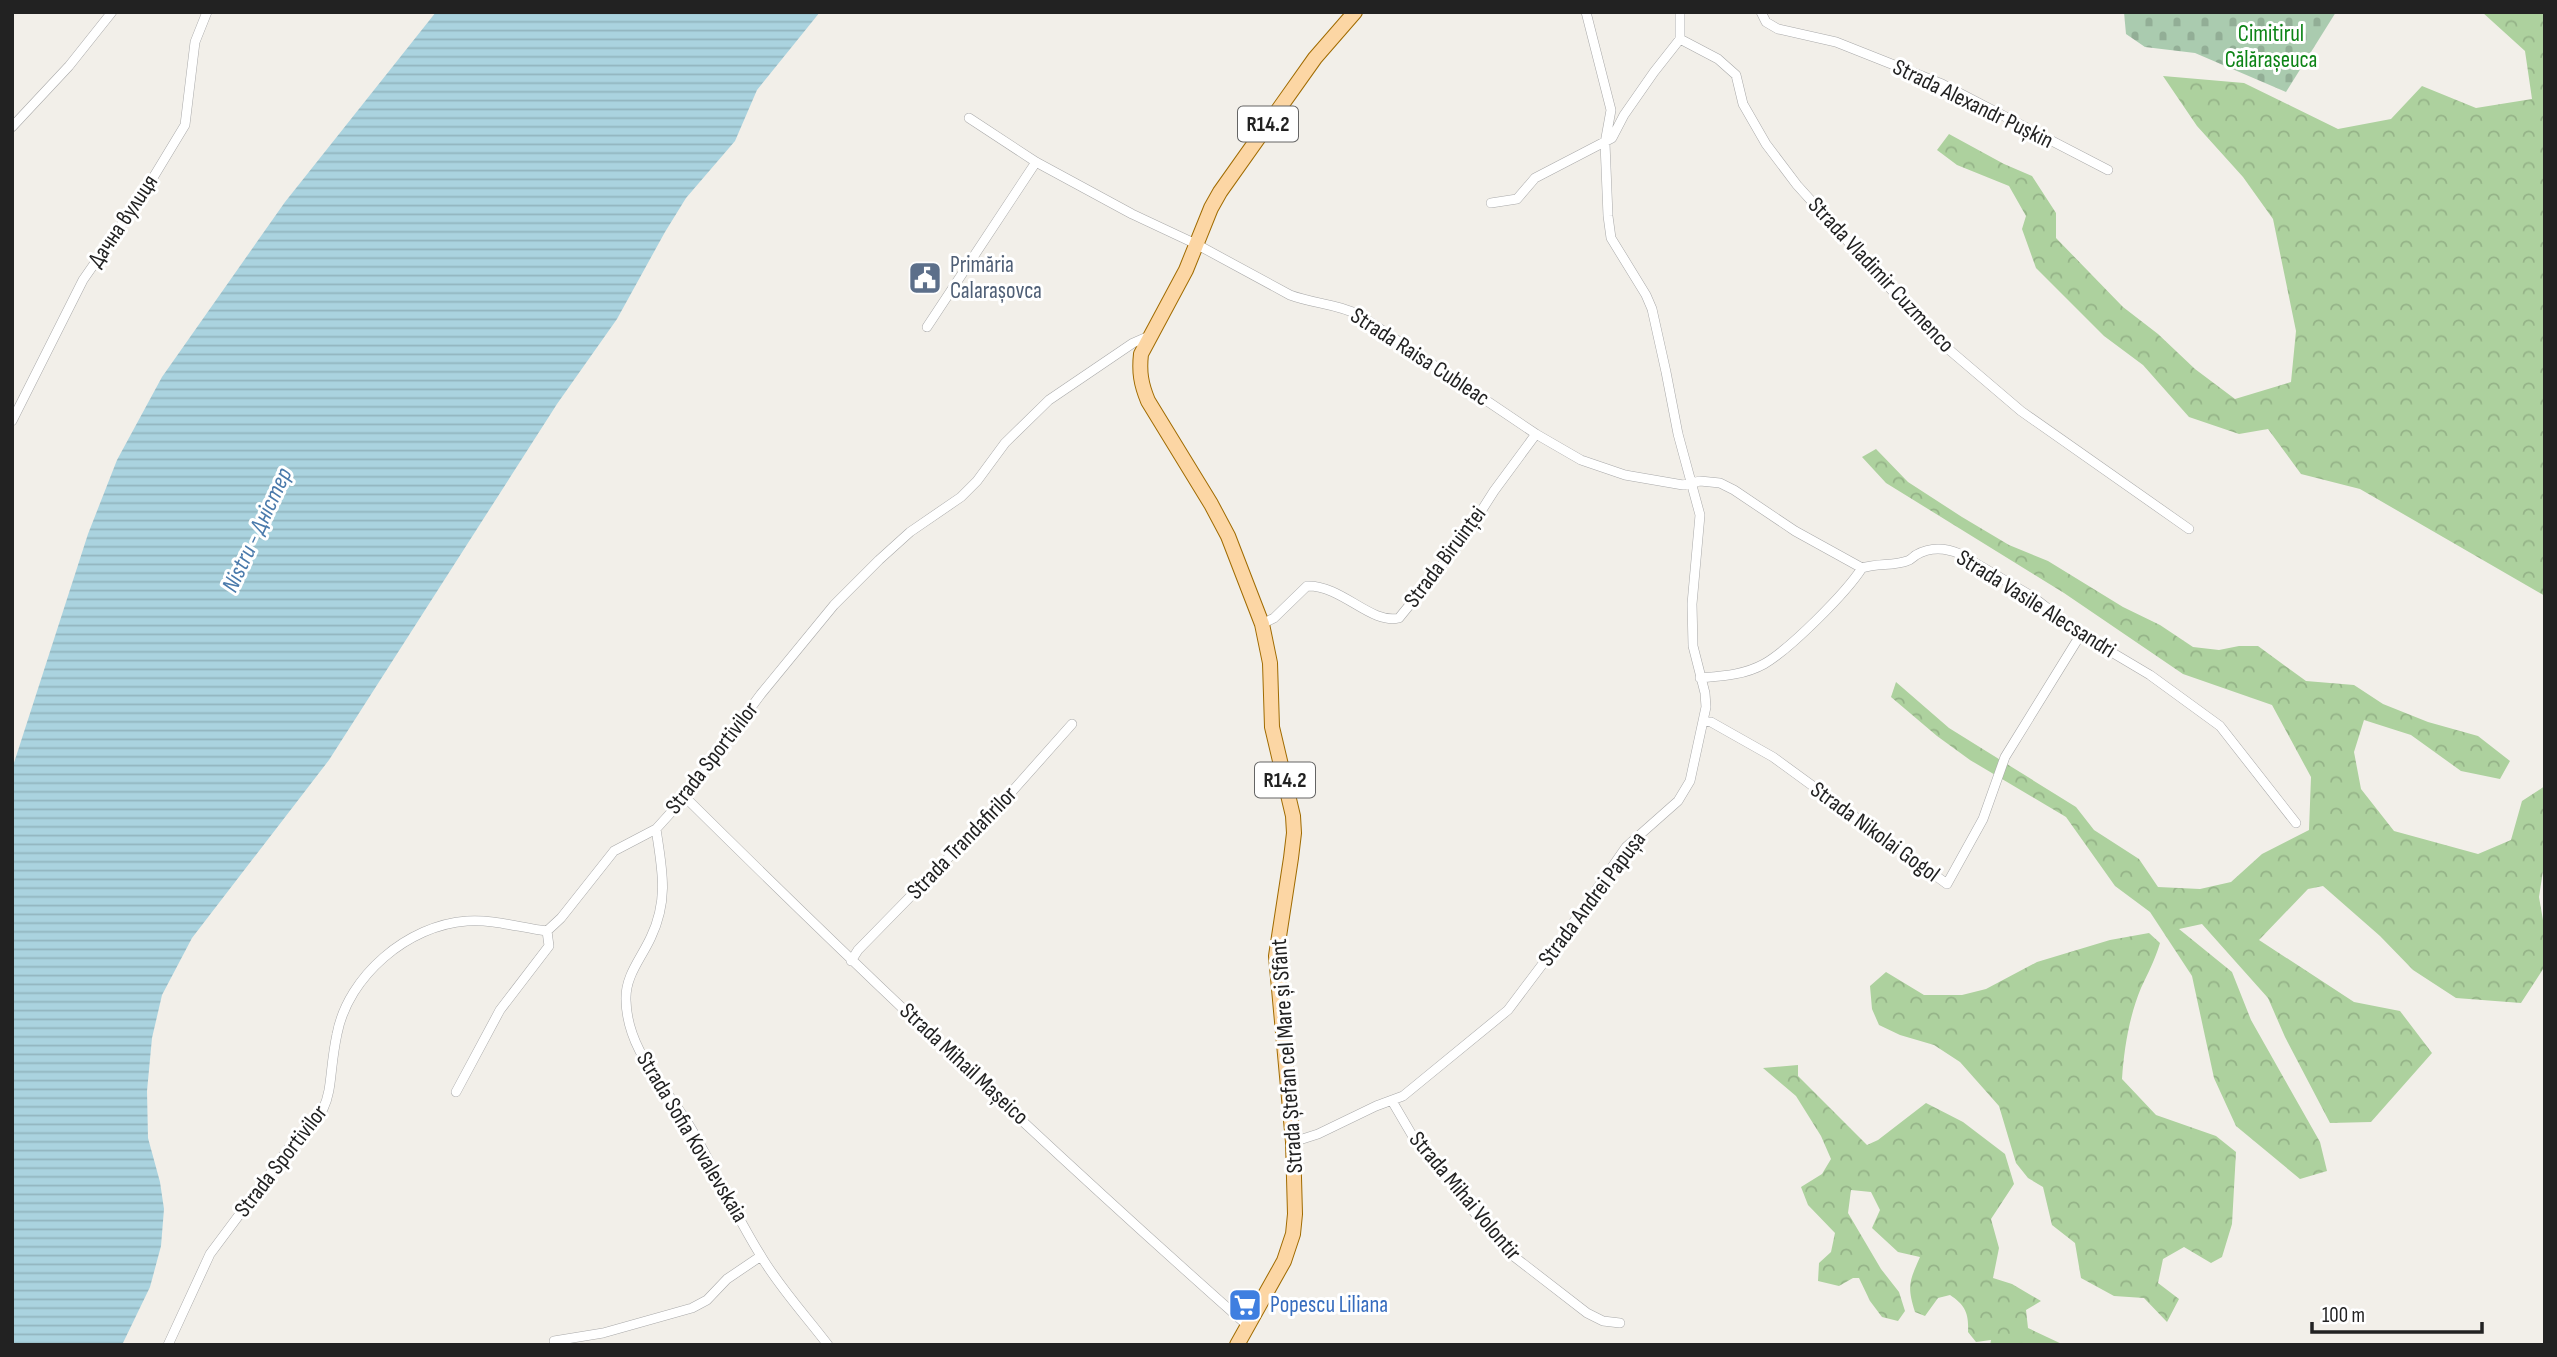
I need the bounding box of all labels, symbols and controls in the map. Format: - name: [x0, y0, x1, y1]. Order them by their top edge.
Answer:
- park label: Cimitirul Călărașeuca: [2225, 20, 2317, 74]
- street label: Strada Alexandr Pușkin: [1888, 53, 2058, 155]
- road number: R14.2: [1238, 106, 1298, 142]
- street label: Дачна вулиця: [82, 169, 164, 273]
- street label: Strada Vladimir Cuzmenco: [1802, 192, 1960, 358]
- place label: Primăria Calarașovca: [950, 251, 1042, 305]
- public building icon: Primăria Calarașovca: [906, 259, 944, 297]
- street label: Strada Raisa Cubleac: [1345, 302, 1495, 412]
- water label: Nistru - Дністер: [216, 463, 299, 597]
- street label: Strada Biruinței: [1398, 501, 1492, 613]
- street label: Strada Vasile Alecsandri: [1951, 544, 2121, 664]
- street label: Strada Sportivilor: [659, 696, 765, 820]
- road number: R14.2: [1255, 762, 1315, 798]
- street label: Strada Nikolai Gogol: [1805, 776, 1945, 888]
- street label: Strada Trandafirilor: [901, 780, 1023, 905]
- street label: Strada Andrei Papușa: [1532, 826, 1652, 972]
- street label: Strada Ștefan cel Mare și Sfânt: [1265, 938, 1309, 1174]
- street label: Strada Mihail Mașeico: [894, 997, 1034, 1131]
- street label: Strada Sofia Kovalevskaia: [630, 1047, 754, 1227]
- street label: Strada Sportivilor: [228, 1099, 334, 1223]
- street label: Strada Mihai Volontir: [1403, 1126, 1527, 1266]
- supermarket icon: Popescu Liliana: [1226, 1286, 1264, 1324]
- scale bar: [2312, 1290, 2482, 1334]
- place label: Popescu Liliana: [1270, 1291, 1388, 1319]
- text: 100 m: [2322, 1303, 2365, 1328]

